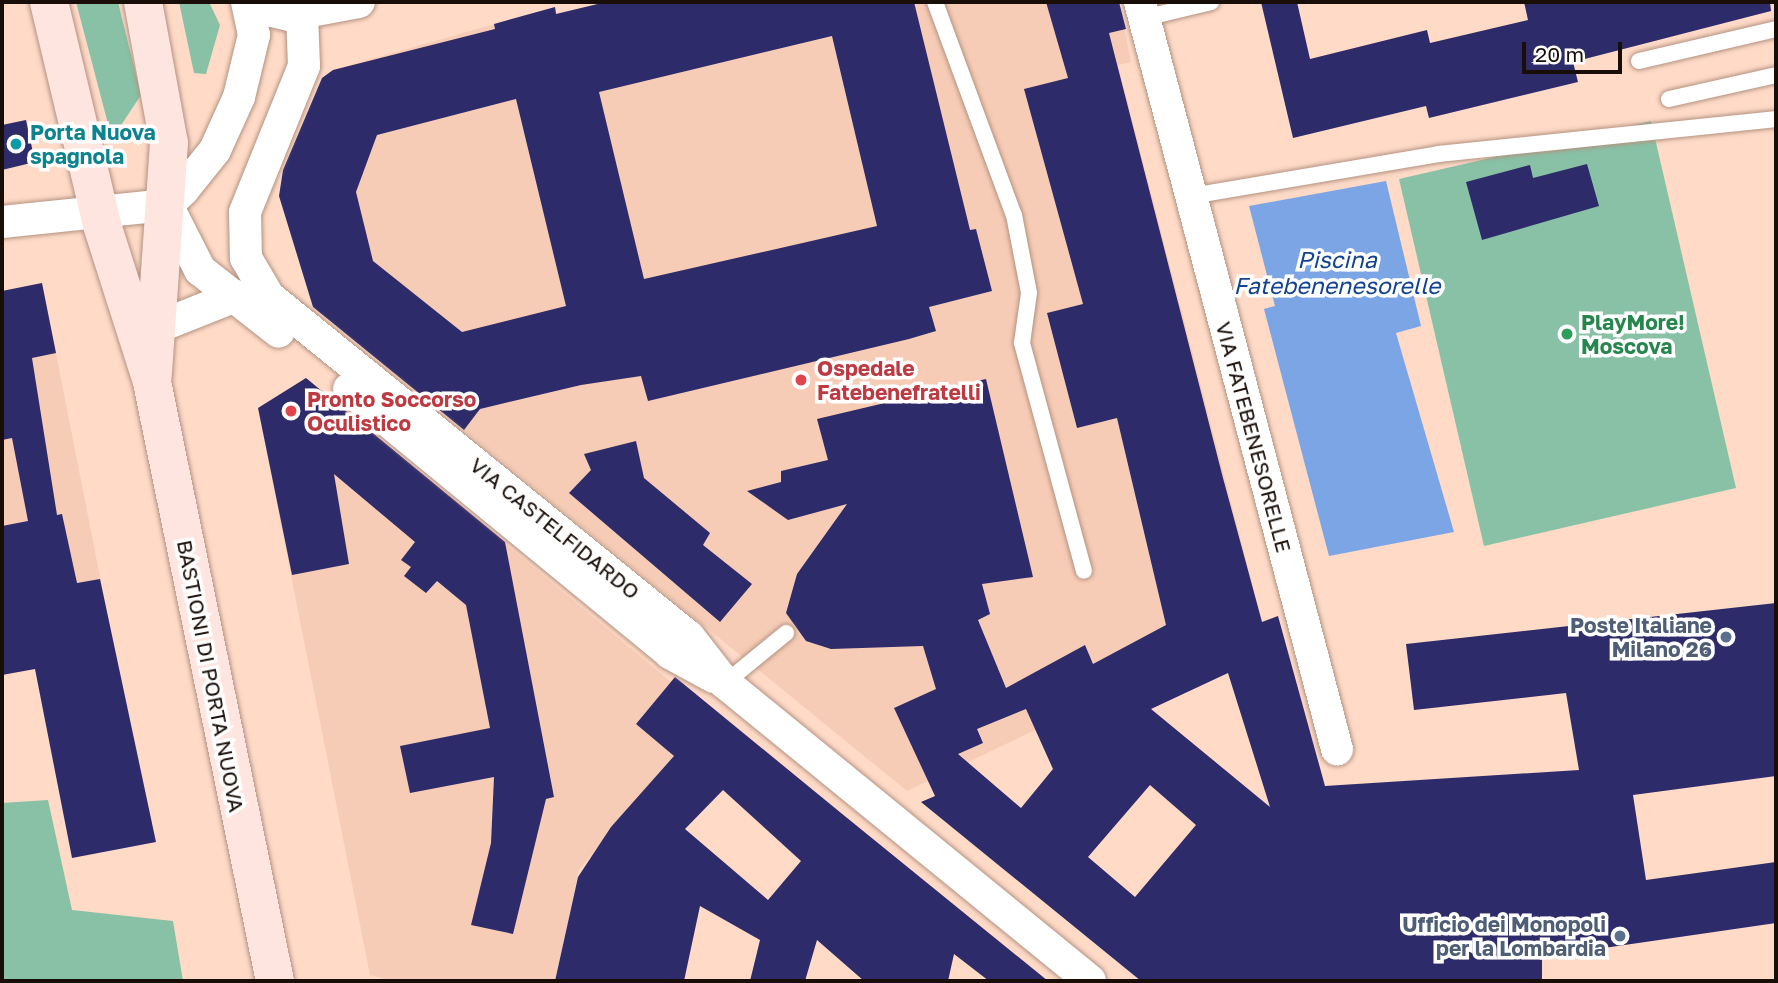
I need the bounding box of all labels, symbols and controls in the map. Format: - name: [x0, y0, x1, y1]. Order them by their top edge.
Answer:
- scale bar: [1526, 28, 1626, 72]
- text: 20 m: [1535, 41, 1584, 67]
- place label: Porta Nuova spagnola: [30, 119, 156, 169]
- marker: Porta Nuova spagnola: [8, 136, 24, 152]
- water label: Piscina Fatebenenesorelle: [1234, 245, 1440, 299]
- place label: PlayMore! Moscova: [1581, 309, 1685, 359]
- street label: VIA FATEBENESORELLE: [1211, 319, 1297, 555]
- marker: PlayMore! Moscova: [1559, 326, 1575, 342]
- place label: Ospedale Fatebenefratelli: [817, 355, 981, 405]
- marker: Ospedale Fatebenefratelli: [791, 370, 811, 390]
- place label: Pronto Soccorso Oculistico: [307, 386, 476, 436]
- marker: Pronto Soccorso Oculistico: [281, 401, 301, 421]
- street label: VIA CASTELFIDARDO: [465, 452, 645, 604]
- street label: BASTIONI DI PORTA NUOVA: [172, 538, 250, 814]
- place label: Poste Italiane Milano 26: [1570, 612, 1712, 662]
- marker: Poste Italiane Milano 26: [1718, 629, 1734, 645]
- place label: Ufficio dei Monopoli per la Lombardia: [1402, 911, 1606, 961]
- marker: Ufficio dei Monopoli per la Lombardia: [1612, 928, 1628, 944]

